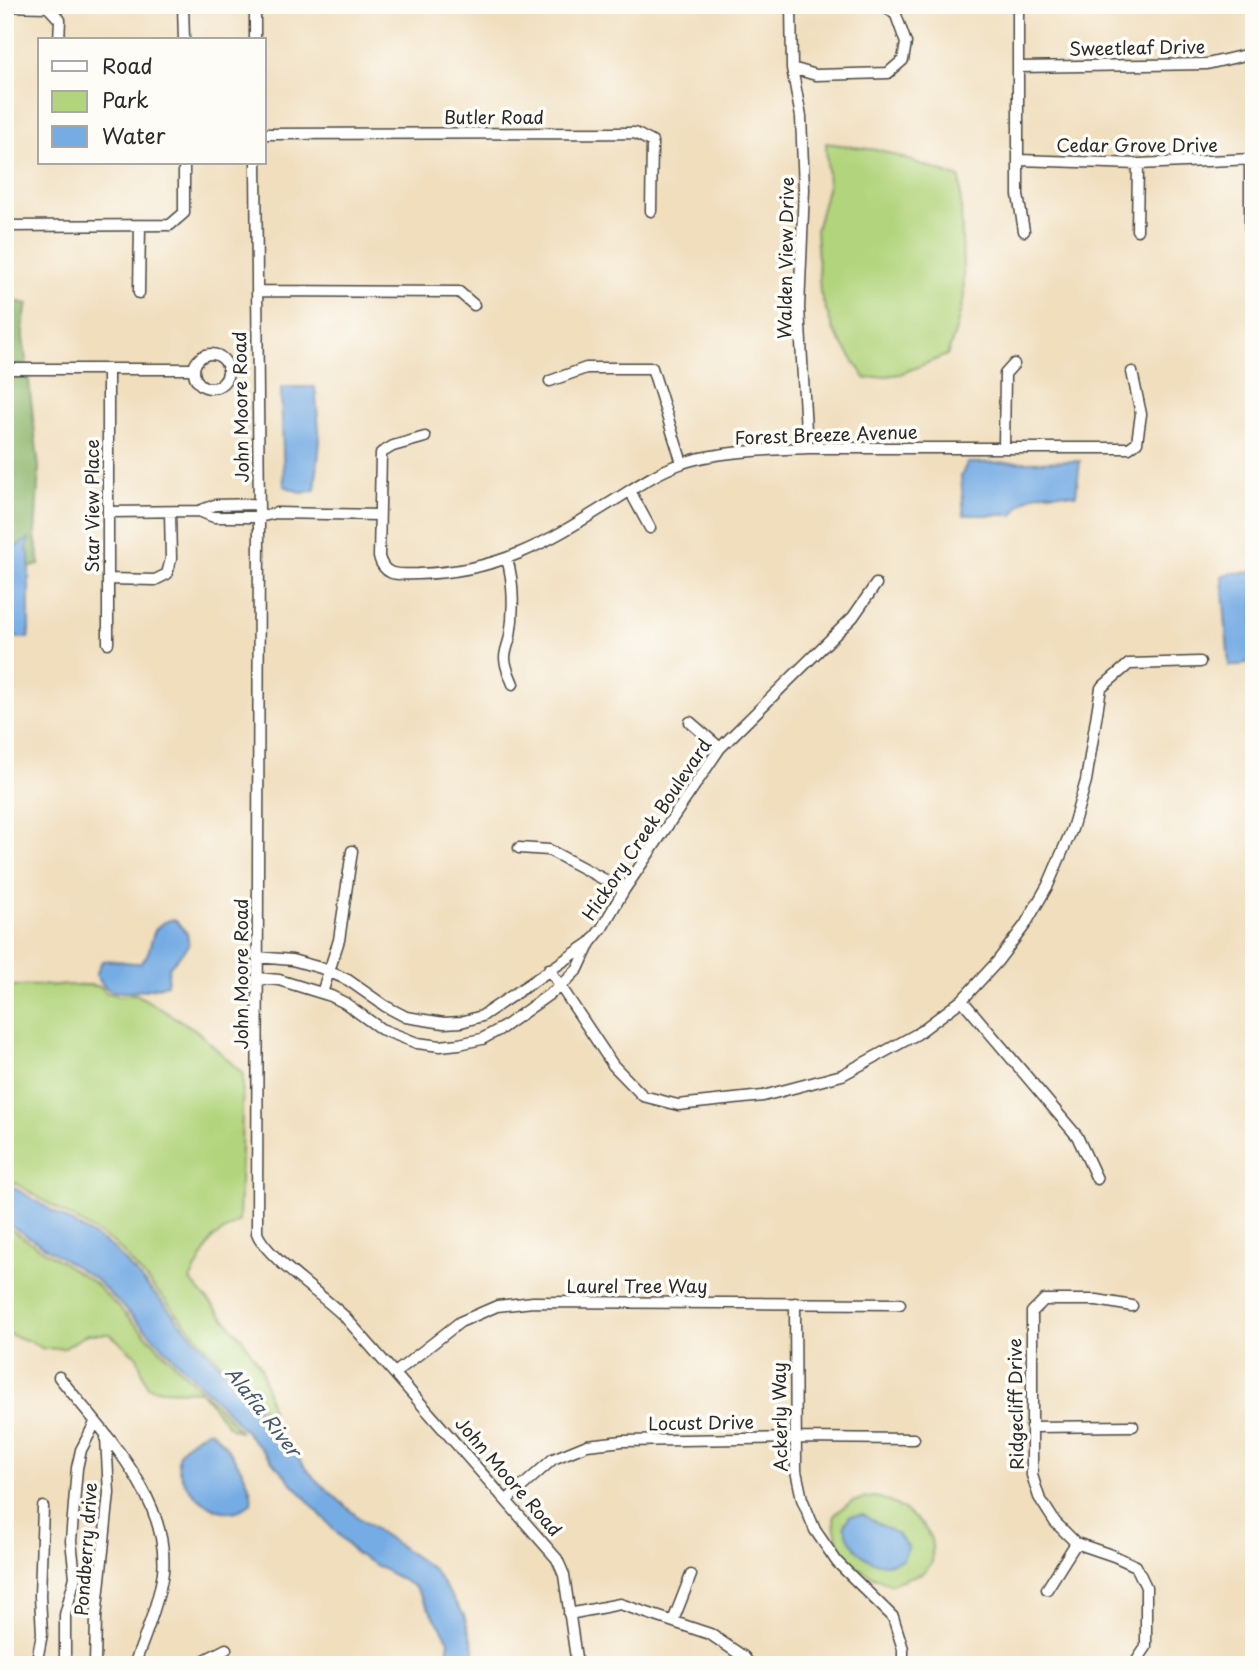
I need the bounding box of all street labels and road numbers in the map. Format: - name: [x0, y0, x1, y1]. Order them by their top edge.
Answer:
- street label: Sweetleaf Drive: [1069, 32, 1205, 62]
- street label: Butler Road: [444, 103, 544, 130]
- street label: Cedar Grove Drive: [1056, 131, 1218, 158]
- street label: Walden View Drive: [770, 177, 800, 339]
- street label: John Moore Road: [225, 331, 255, 483]
- street label: Forest Breeze Avenue: [734, 417, 918, 451]
- street label: Star View Place: [78, 439, 105, 573]
- street label: Hickory Creek Boulevard: [575, 733, 717, 925]
- street label: John Moore Road: [227, 898, 254, 1050]
- street label: Laurel Tree Way: [567, 1272, 707, 1299]
- street label: Ridgecliff Drive: [1000, 1338, 1030, 1470]
- street label: Ackerly Way: [765, 1362, 793, 1472]
- street label: Locust Drive: [648, 1408, 754, 1436]
- street label: John Moore Road: [449, 1410, 569, 1542]
- street label: Pondberry drive: [67, 1481, 103, 1617]

